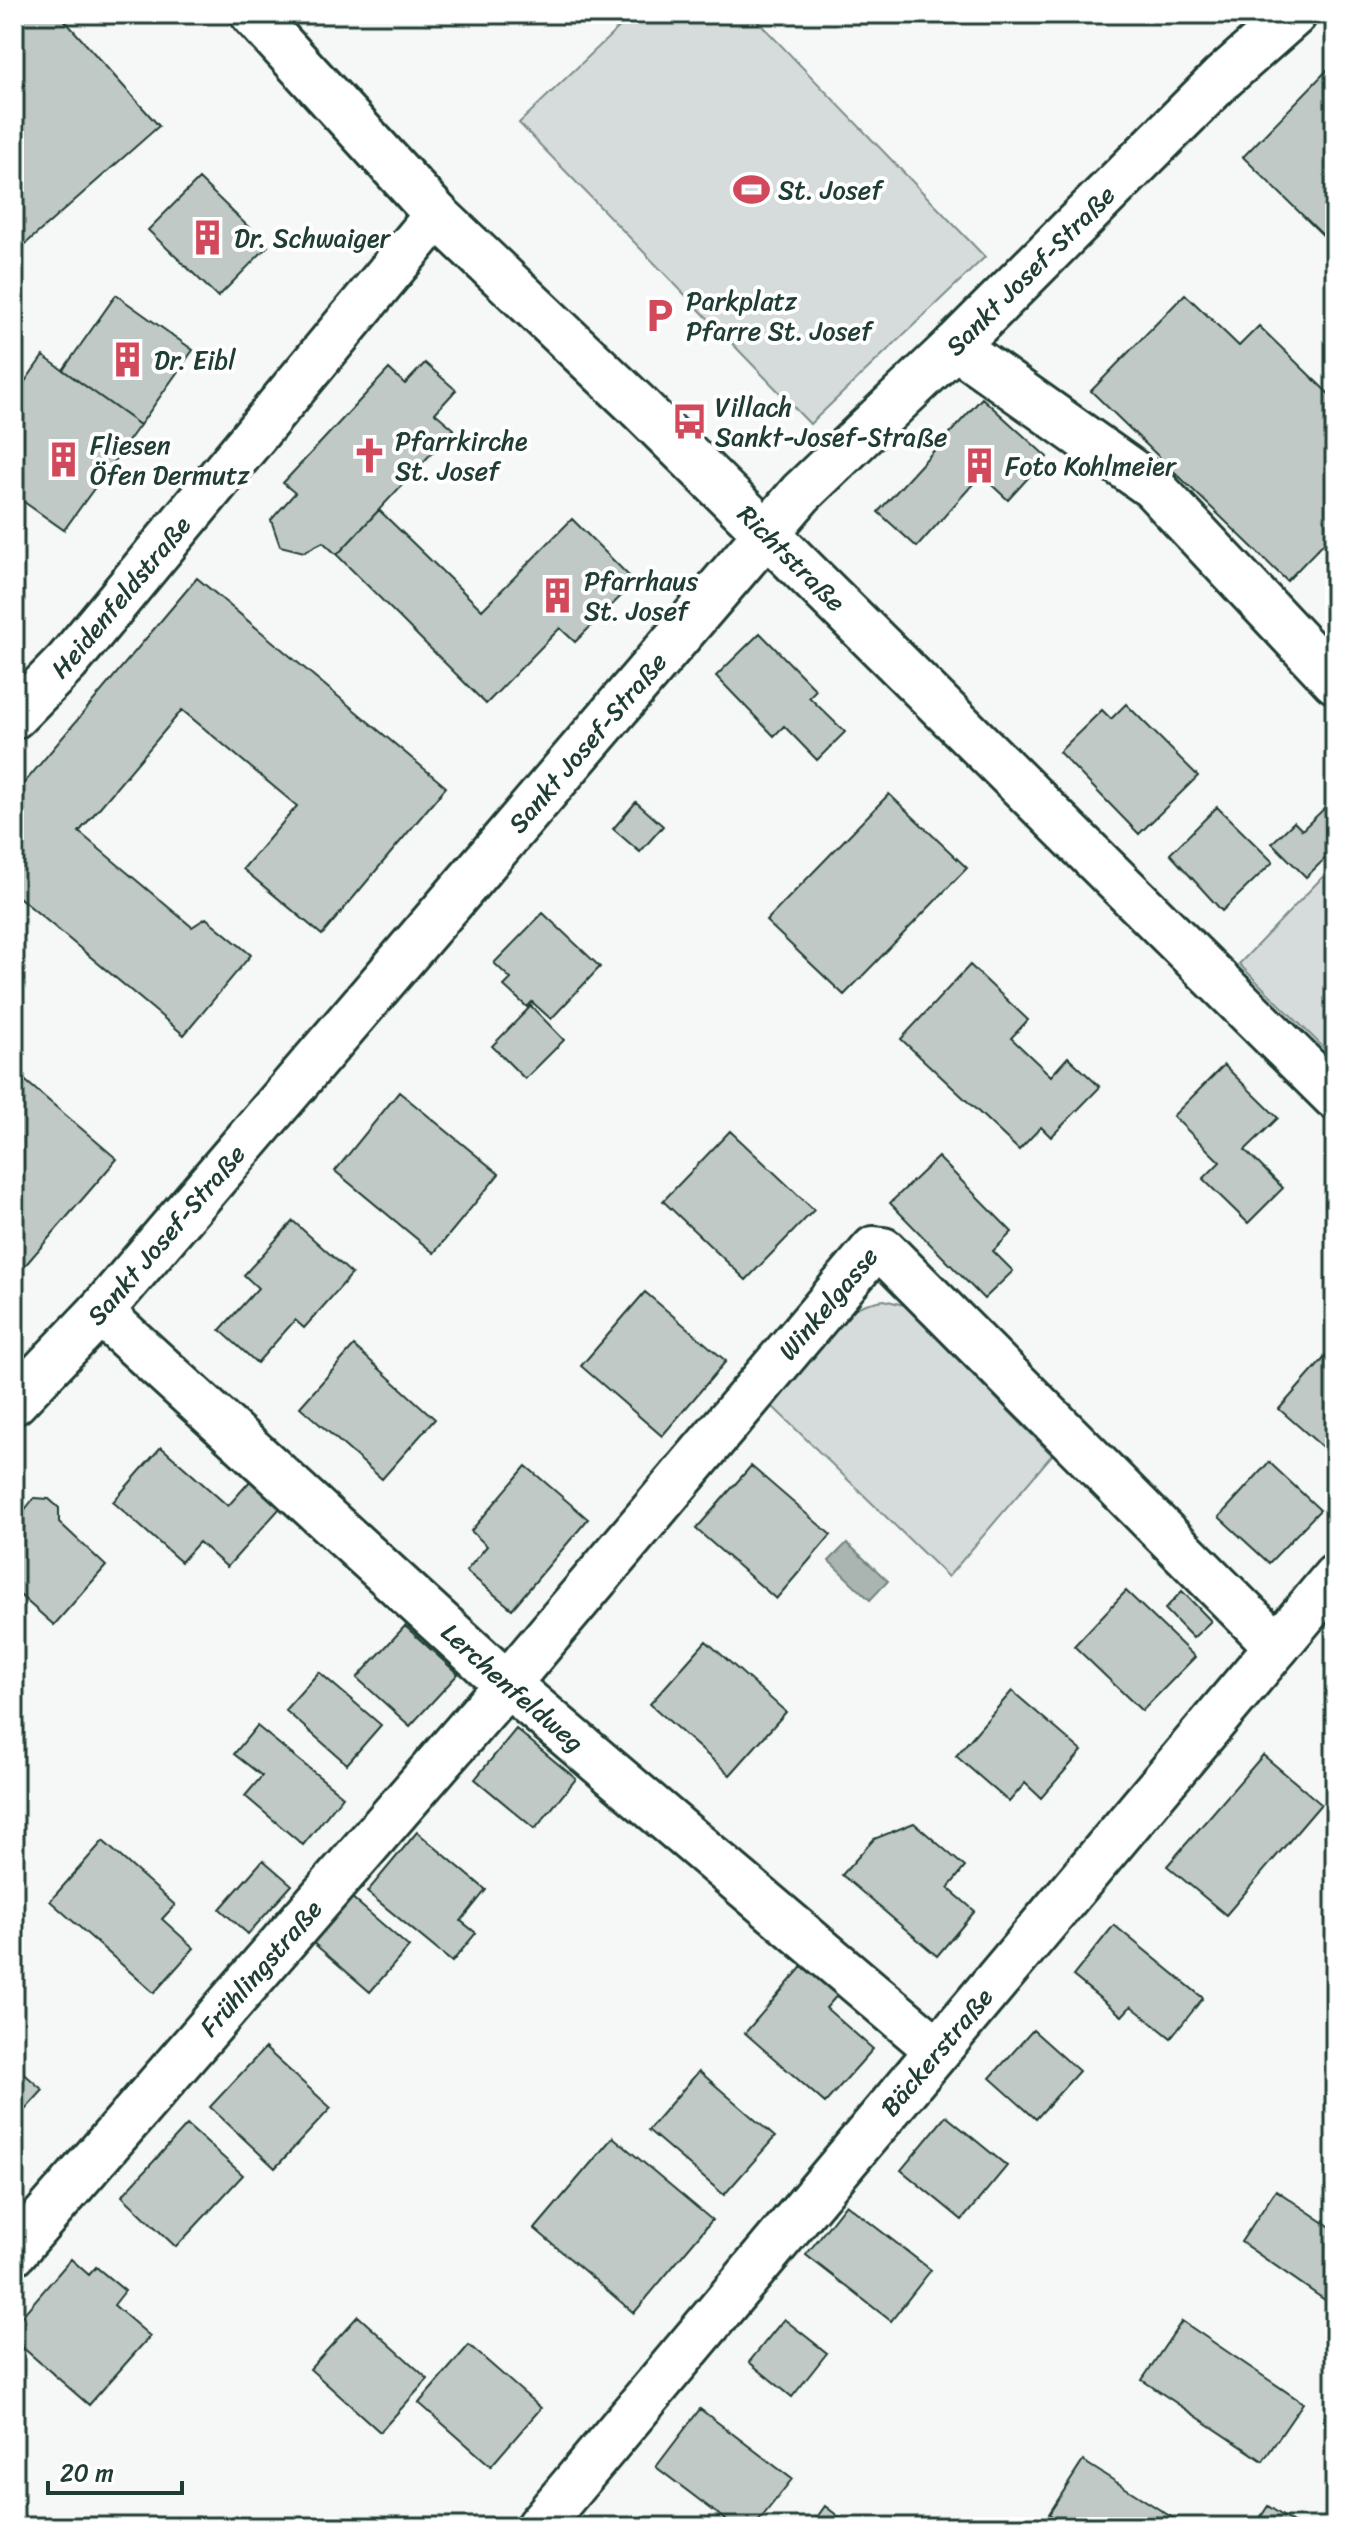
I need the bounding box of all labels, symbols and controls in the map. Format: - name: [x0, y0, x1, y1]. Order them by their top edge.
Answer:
- place label: St. Josef: [778, 167, 885, 213]
- sports icon: St. Josef: [733, 171, 771, 209]
- street label: Sankt Josef-Straße: [934, 174, 1127, 367]
- place label: Dr. Schwaiger: [234, 215, 392, 261]
- building icon: Dr. Schwaiger: [189, 219, 227, 257]
- place label: Parkplatz Pfarre St. Josef: [686, 278, 875, 354]
- parking icon: Parkplatz Pfarre St. Josef: [641, 297, 679, 335]
- place label: Dr. Eibl: [154, 337, 236, 383]
- building icon: Dr. Eibl: [109, 341, 147, 379]
- place label: Villach Sankt-Josef-Straße: [715, 384, 947, 460]
- bus stop icon: Villach Sankt-Josef-Straße: [670, 403, 708, 441]
- place label: Pfarrkirche St. Josef: [395, 418, 528, 494]
- place label: Fliesen Öfen Dermutz: [90, 422, 250, 498]
- church icon: Pfarrkirche St. Josef: [350, 437, 388, 475]
- building icon: Fliesen Öfen Dermutz: [45, 441, 83, 479]
- place label: Foto Kohlmeier: [1005, 443, 1177, 489]
- building icon: Foto Kohlmeier: [960, 447, 998, 485]
- street label: Richtstraße: [726, 493, 857, 623]
- street label: Heidenfeldstraße: [39, 504, 203, 690]
- place label: Pfarrhaus St. Josef: [584, 558, 698, 634]
- building icon: Pfarrhaus St. Josef: [539, 577, 577, 615]
- street label: Sankt Josef-Straße: [496, 641, 679, 844]
- street label: Sankt Josef-Straße: [75, 1134, 257, 1337]
- street label: Winkelgasse: [766, 1236, 890, 1371]
- street label: Lerchenfeldweg: [430, 1611, 595, 1764]
- street label: Frühlingstraße: [187, 1888, 334, 2047]
- street label: Bäckerstraße: [868, 1976, 1005, 2127]
- scale bar: [48, 2445, 182, 2495]
- text: 20 m: [60, 2452, 114, 2494]

